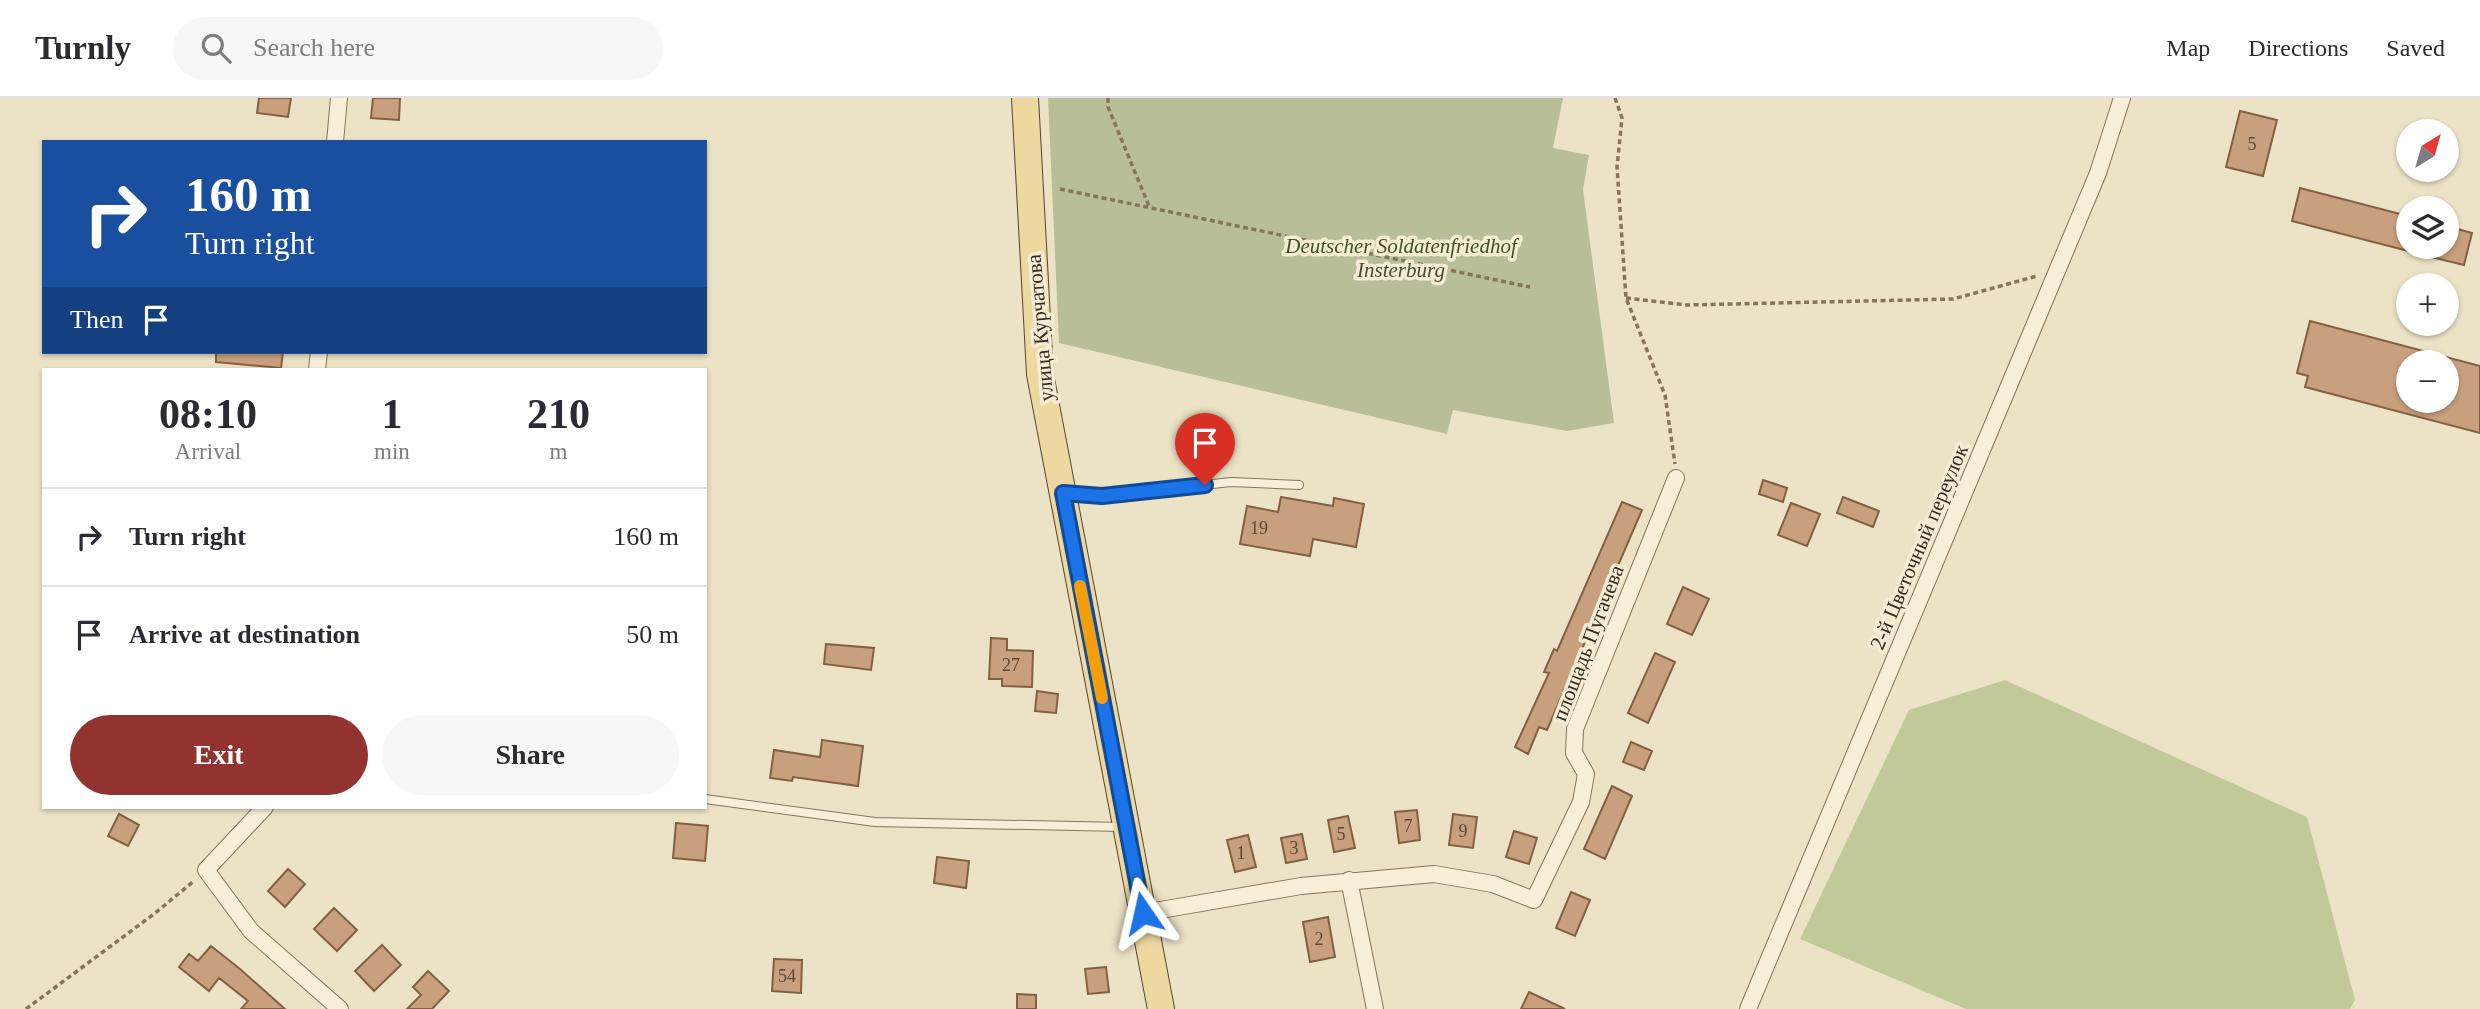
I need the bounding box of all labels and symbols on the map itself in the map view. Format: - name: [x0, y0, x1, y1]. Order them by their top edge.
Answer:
- north arrow: [2396, 119, 2459, 182]
- house number: 5: [2248, 134, 2257, 154]
- park label: Deutscher Soldatenfriedhof Insterburg: [1284, 234, 1520, 282]
- street label: улица Курчатова: [1022, 253, 1058, 403]
- pin: [1175, 413, 1235, 485]
- street label: 2-й Цветочный переулок: [1865, 440, 1973, 653]
- house number: 19: [1250, 518, 1268, 538]
- street label: площадь Пугачева: [1547, 561, 1629, 724]
- house number: 27: [1002, 655, 1020, 675]
- house number: 7: [1404, 816, 1413, 836]
- house number: 9: [1459, 821, 1468, 841]
- house number: 5: [1337, 824, 1346, 844]
- house number: 3: [1290, 838, 1299, 858]
- house number: 1: [1237, 843, 1246, 863]
- position arrow: [1106, 876, 1180, 950]
- house number: 2: [1315, 929, 1324, 949]
- house number: 54: [778, 966, 796, 986]

